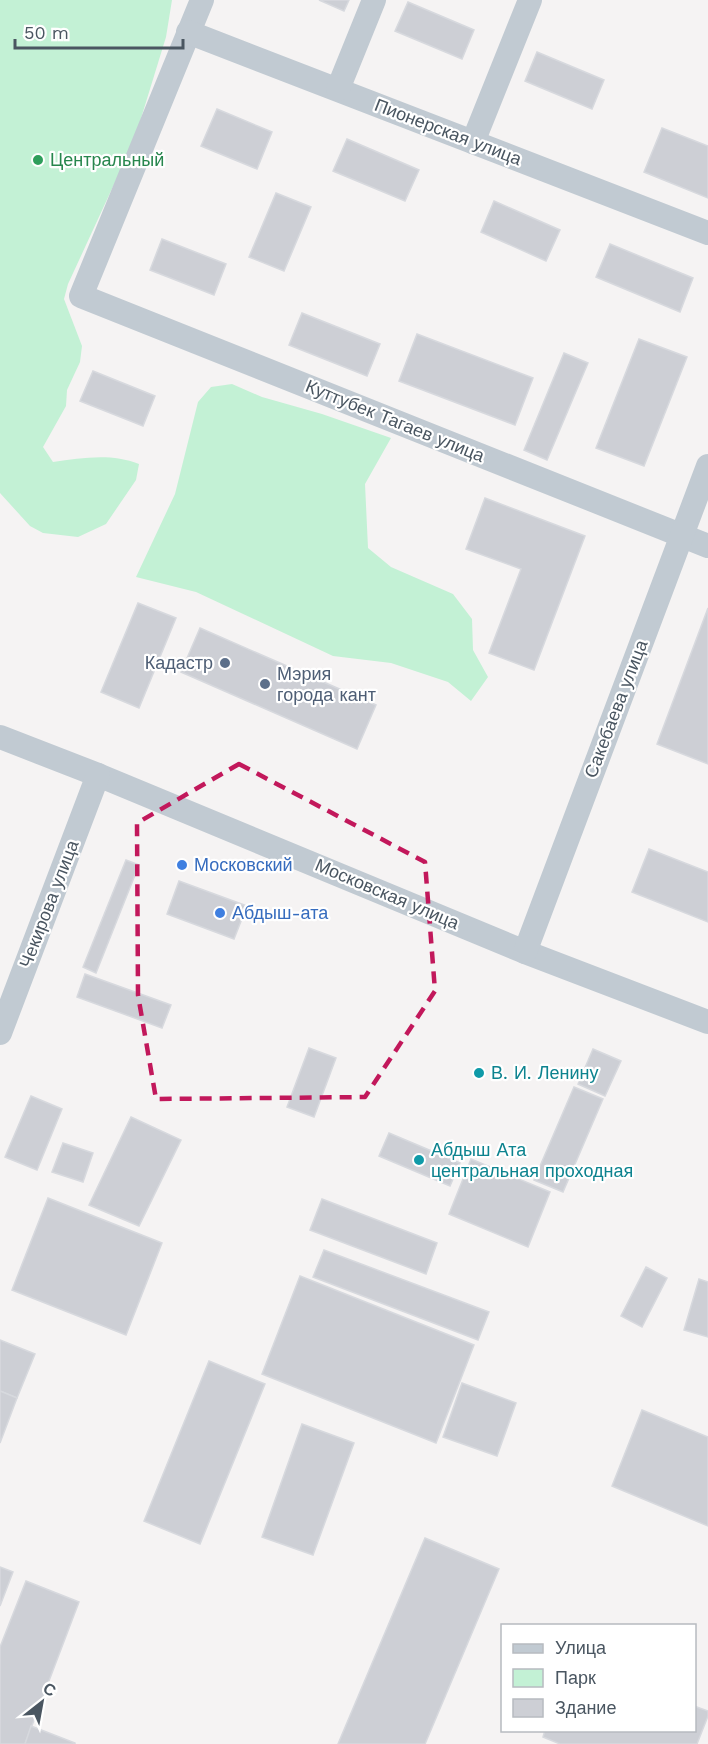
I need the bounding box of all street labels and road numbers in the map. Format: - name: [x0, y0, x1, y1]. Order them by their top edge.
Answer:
- street label: Пионерская улица: [372, 94, 525, 170]
- street label: Куттубек Тагаев улица: [303, 375, 489, 466]
- street label: Сакебаева улица: [580, 636, 652, 781]
- street label: Чекирова улица: [15, 836, 83, 971]
- street label: Московская улица: [312, 854, 463, 934]

